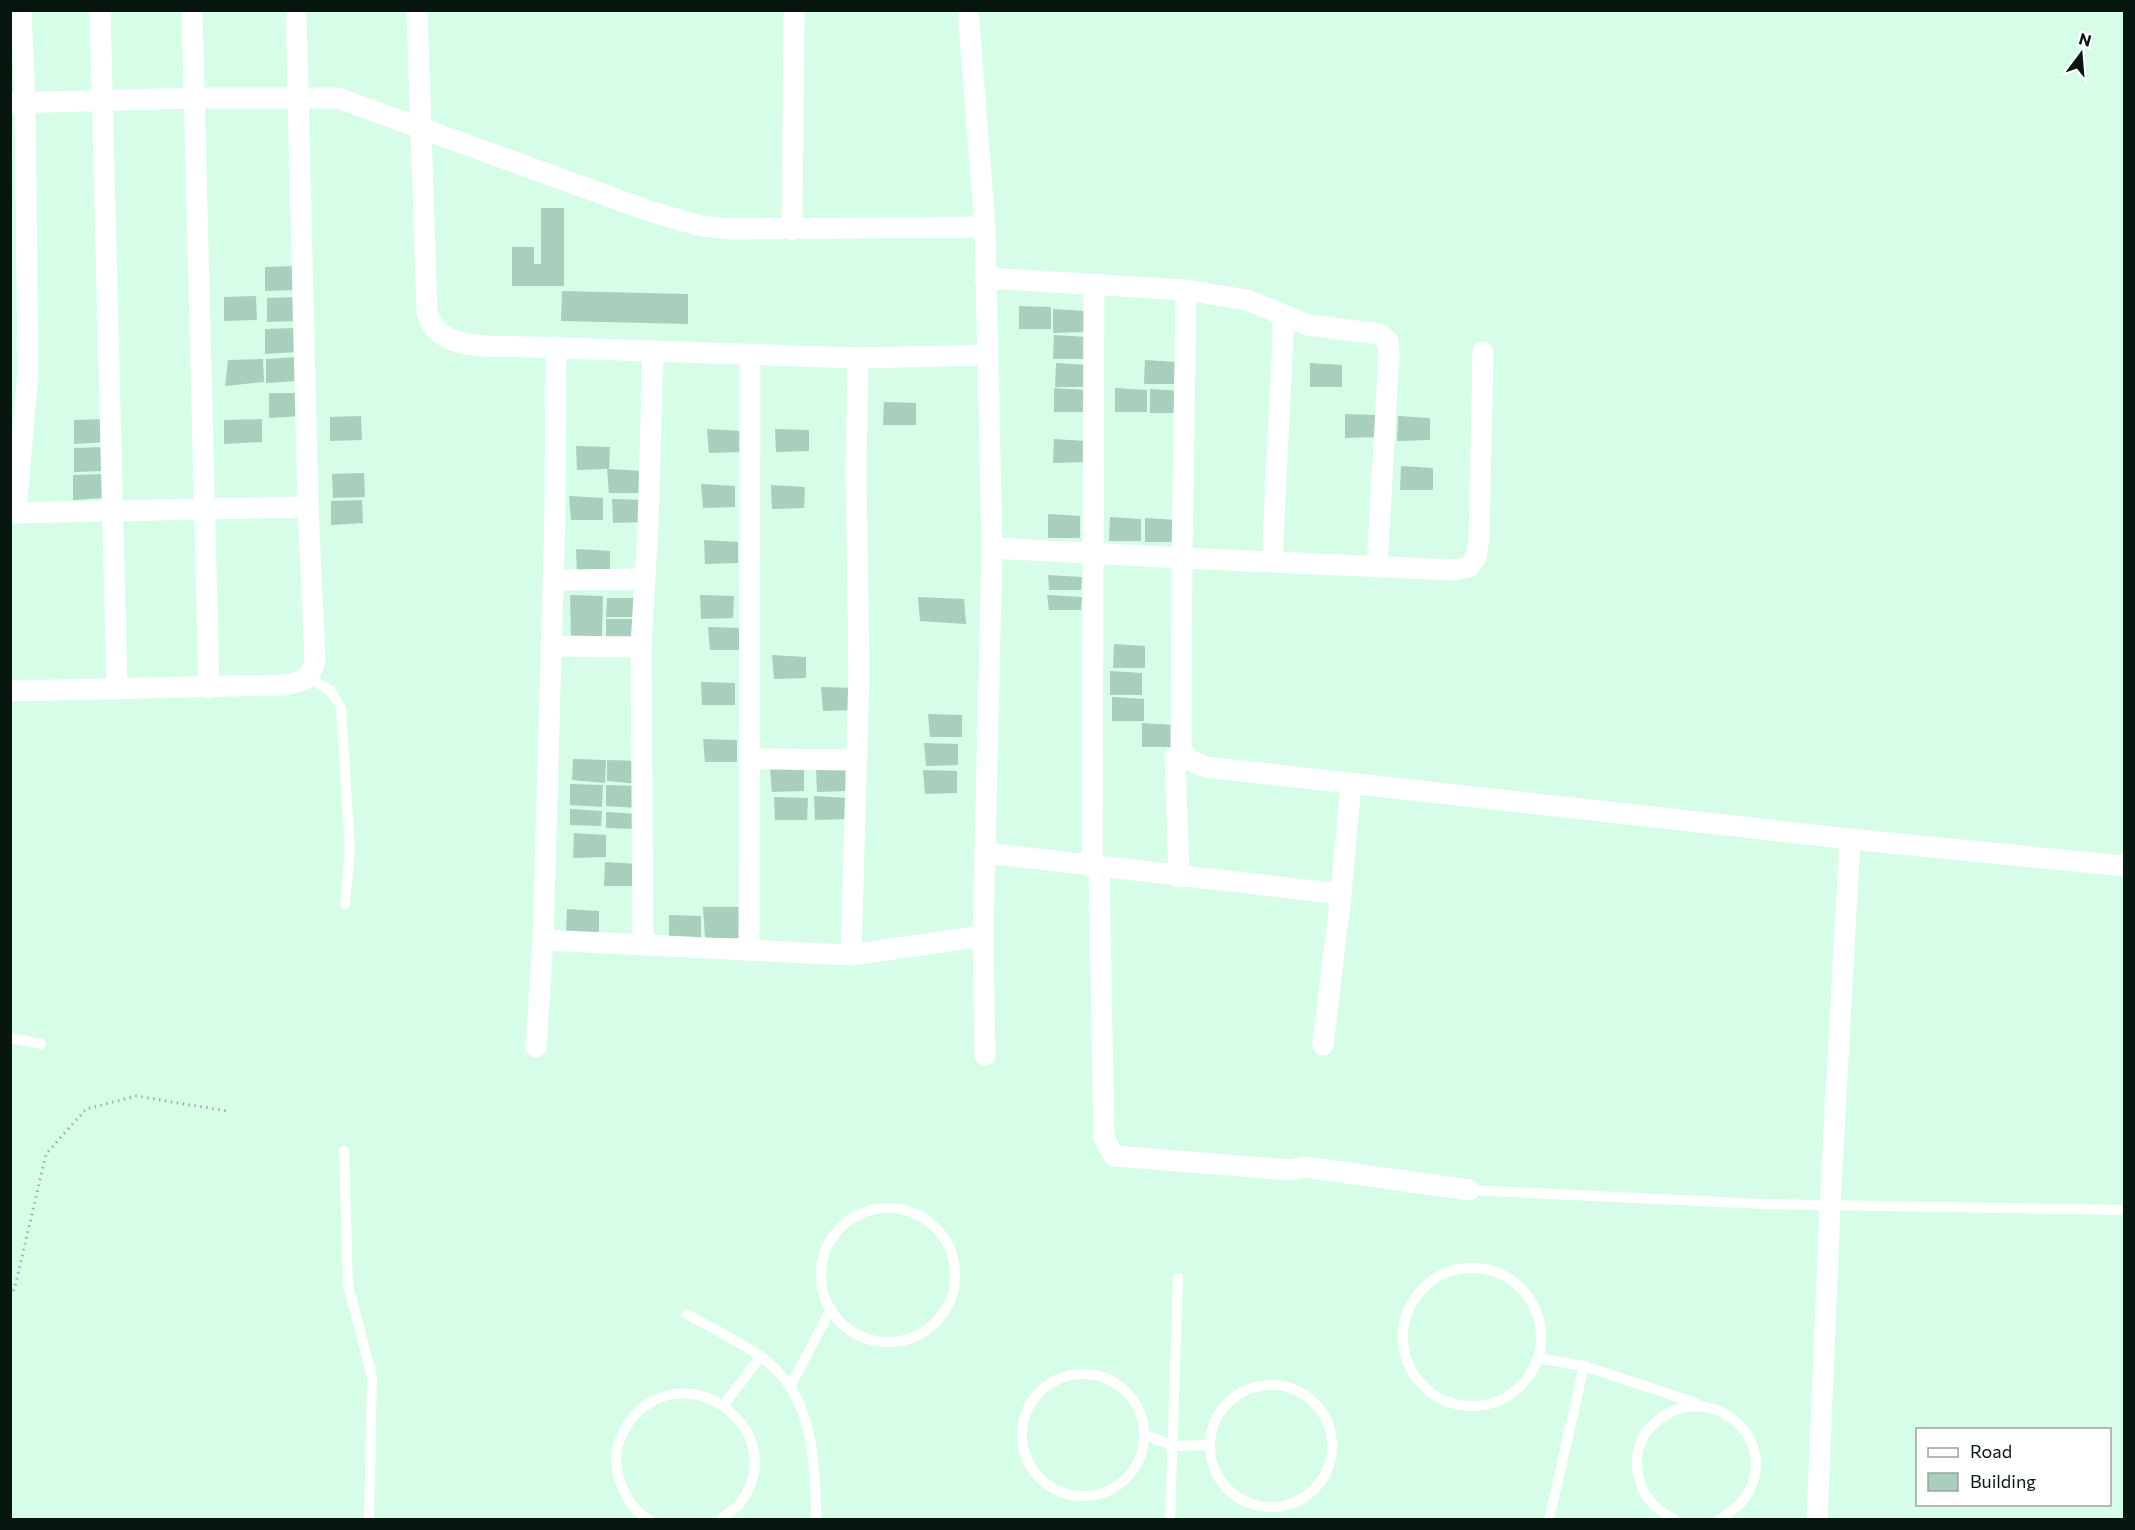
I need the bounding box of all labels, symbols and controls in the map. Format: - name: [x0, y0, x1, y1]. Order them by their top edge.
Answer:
- north arrow: [2051, 24, 2111, 84]
- text: N: [2077, 28, 2094, 50]
- legend: [1916, 1428, 2111, 1506]
- text: Road: [1970, 1440, 2012, 1462]
- text: Building: [1970, 1470, 2036, 1492]

